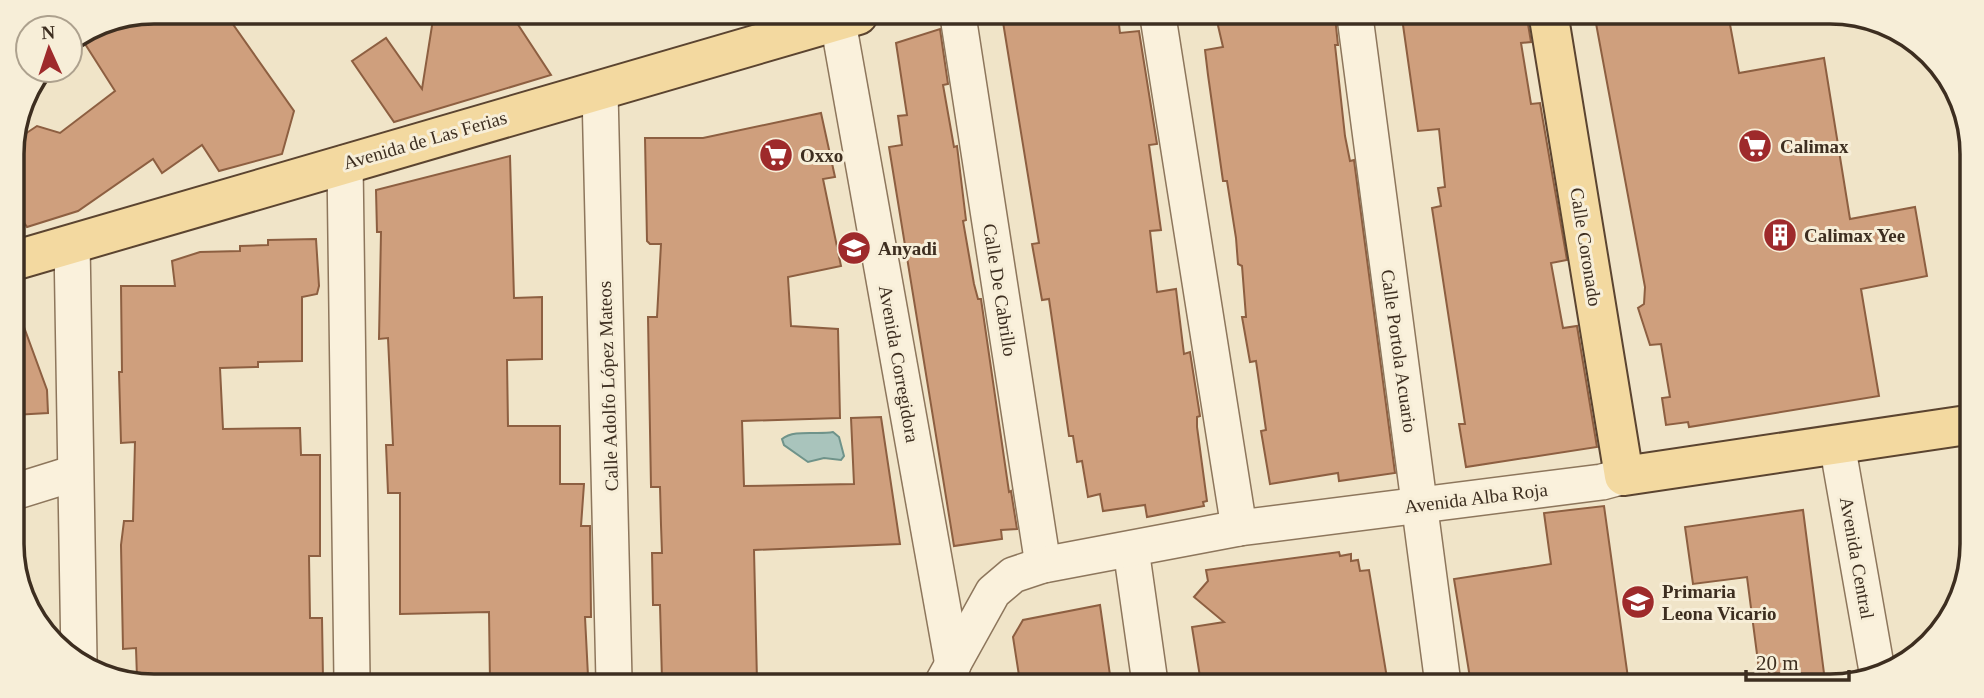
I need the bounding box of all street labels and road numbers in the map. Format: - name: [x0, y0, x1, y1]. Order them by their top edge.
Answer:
- street label: Avenida de Las Ferias: [341, 107, 509, 173]
- street label: Calle Coronado: [1566, 186, 1606, 308]
- street label: Calle De Cabrillo: [979, 222, 1021, 358]
- street label: Calle Portola Acuario: [1377, 268, 1421, 434]
- street label: Calle Adolfo López Mateos: [594, 280, 622, 492]
- street label: Avenida Corregidora: [875, 284, 923, 445]
- street label: Avenida Alba Roja: [1403, 479, 1549, 517]
- street label: Avenida Central: [1836, 495, 1878, 621]

